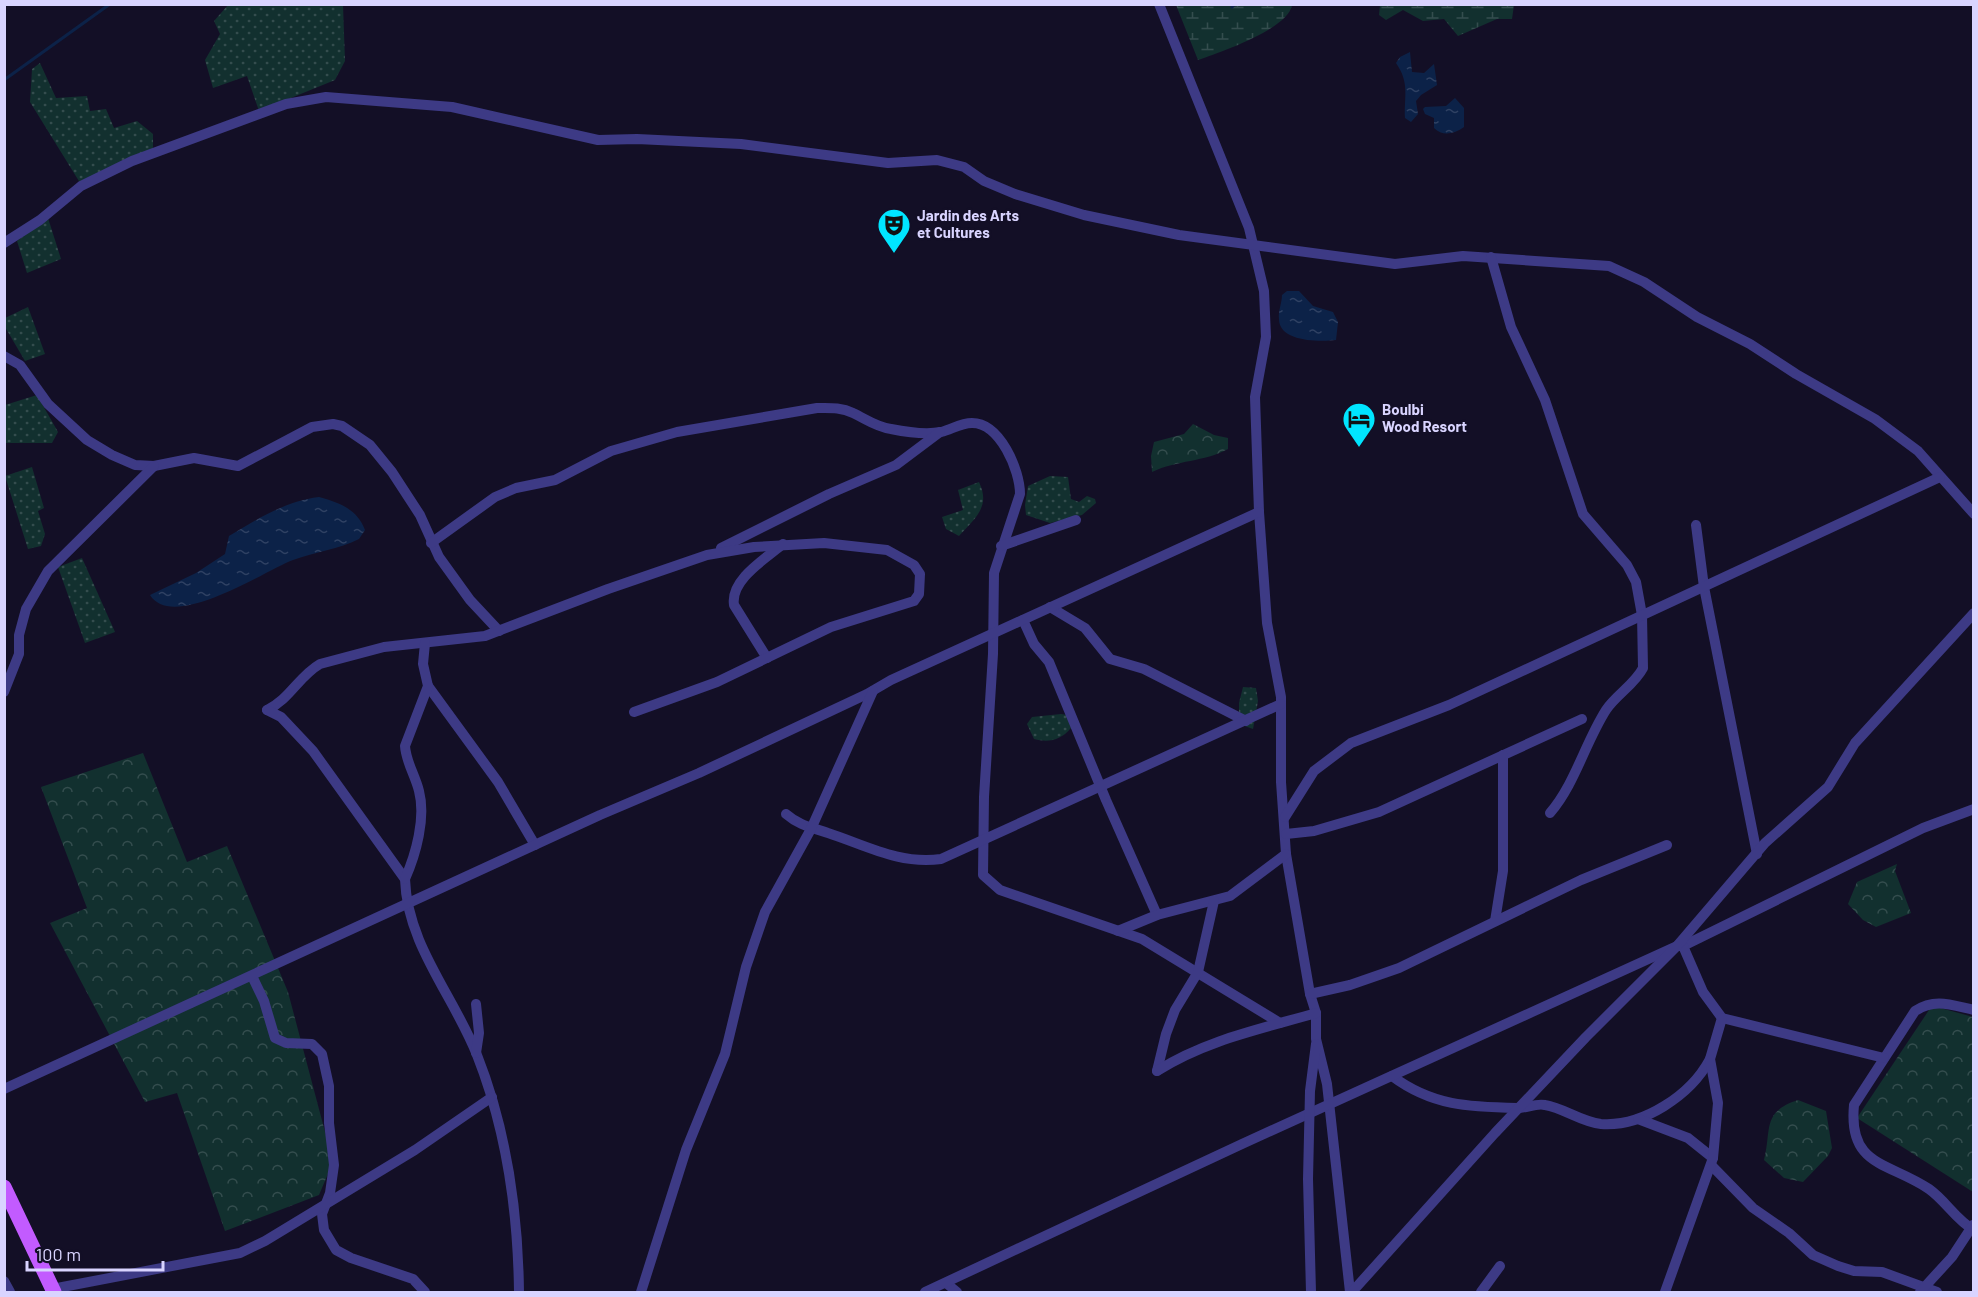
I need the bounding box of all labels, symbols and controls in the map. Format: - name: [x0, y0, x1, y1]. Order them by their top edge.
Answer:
- place label: Jardin des Arts et Cultures: [917, 206, 1019, 241]
- theatre icon: Jardin des Arts et Cultures: [876, 207, 912, 254]
- place label: Boulbi Wood Resort: [1382, 400, 1467, 435]
- hotel icon: Boulbi Wood Resort: [1341, 401, 1377, 448]
- scale bar: [27, 1234, 164, 1272]
- text: 100 m: [36, 1243, 81, 1265]

